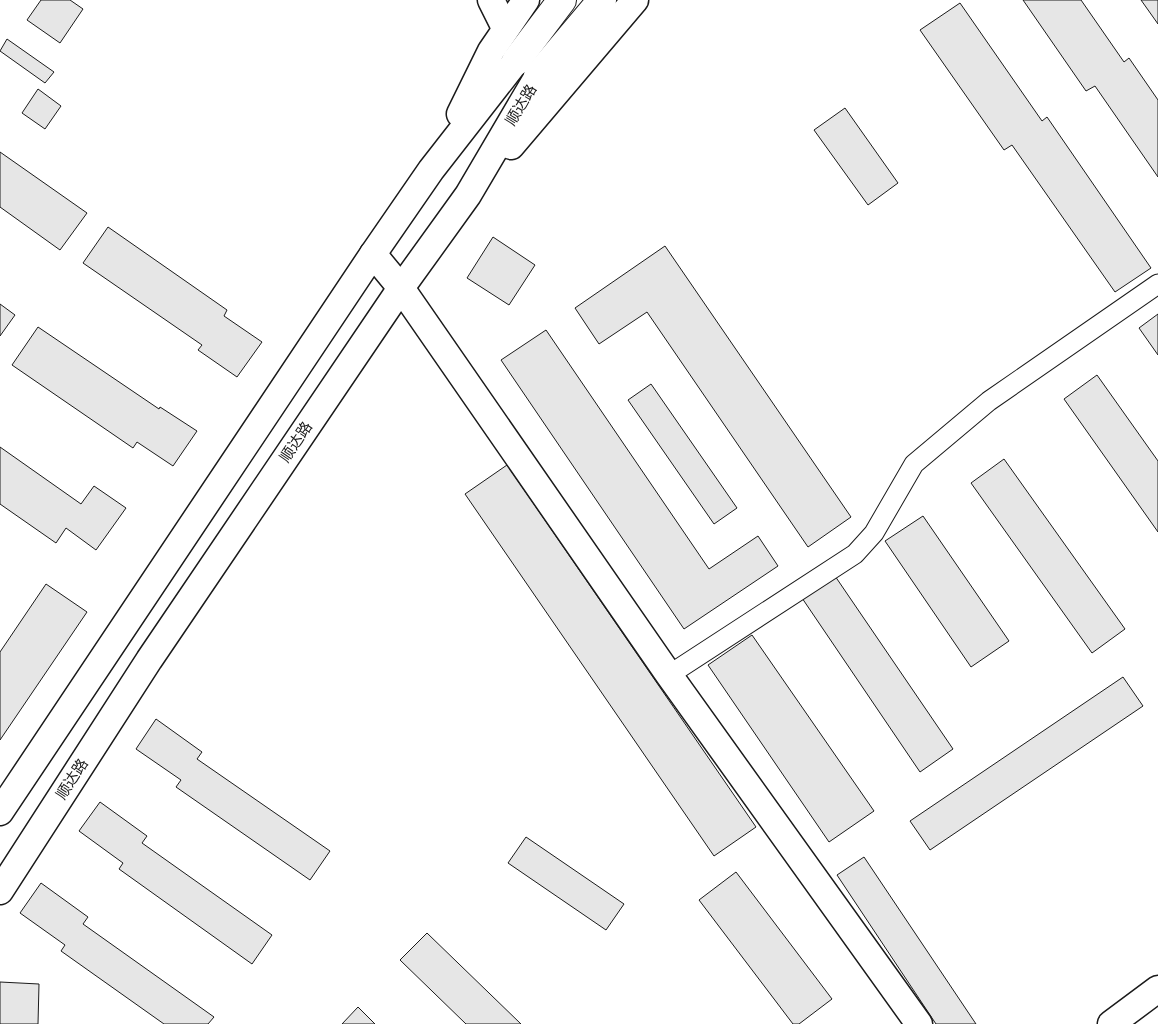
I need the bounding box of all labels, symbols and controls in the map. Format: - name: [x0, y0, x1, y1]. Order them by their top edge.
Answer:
- street label: 顺达路: [500, 80, 541, 129]
- street label: 顺达路: [274, 417, 317, 466]
- street label: 顺达路: [51, 754, 93, 803]

